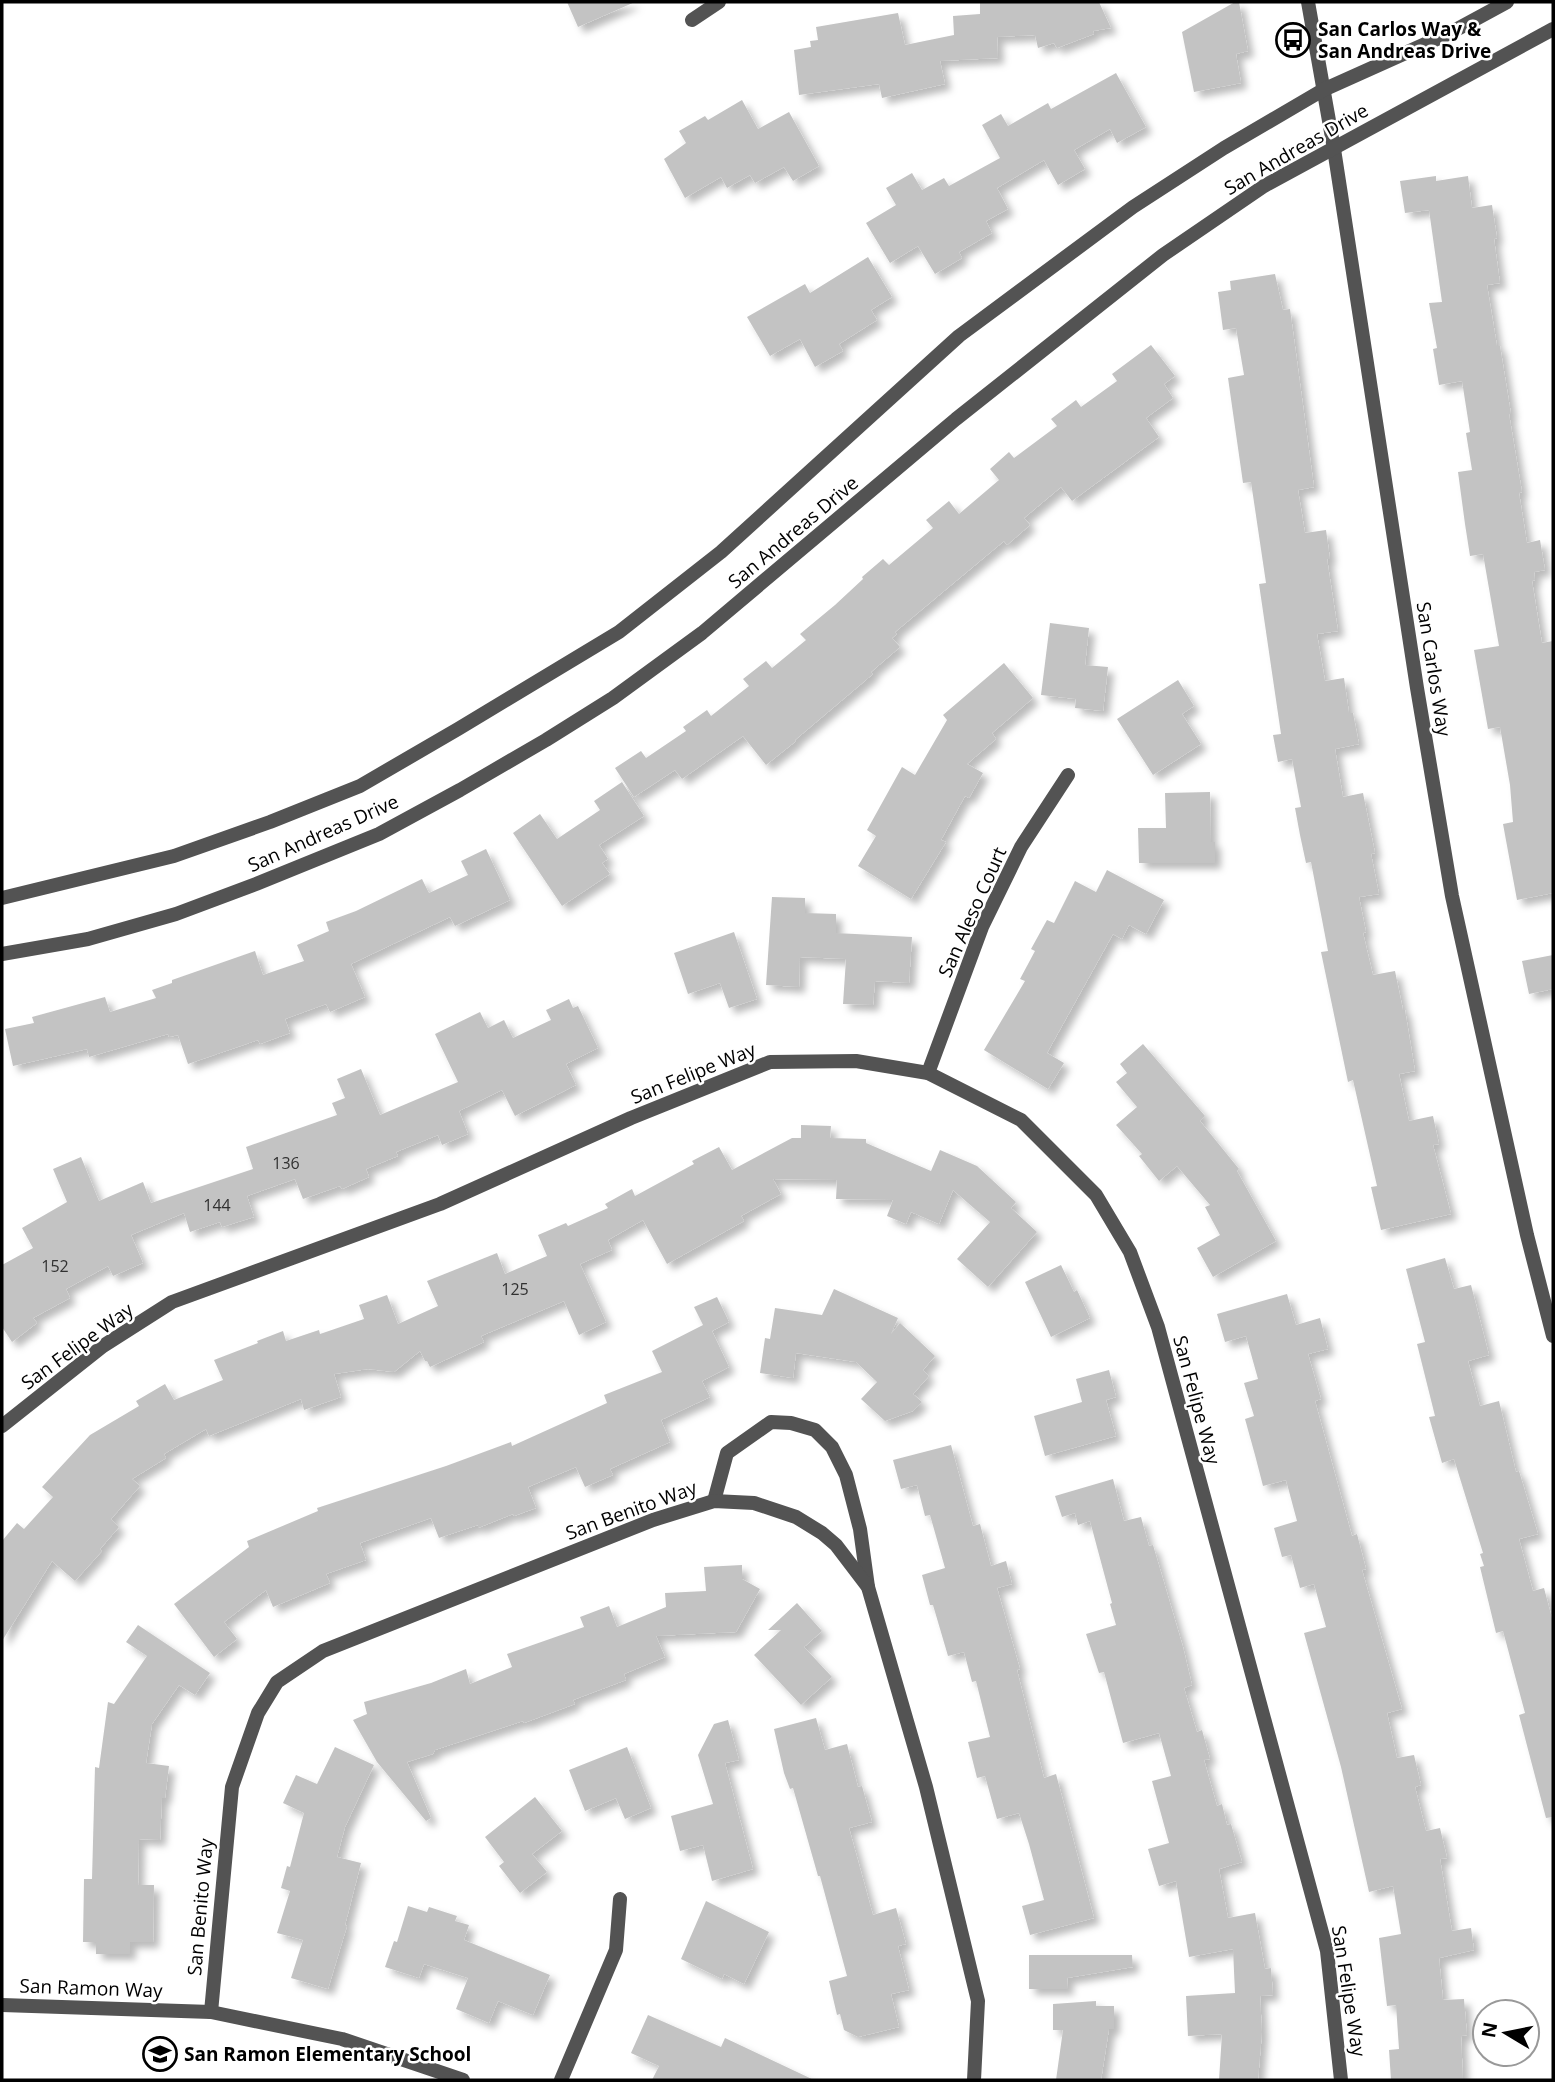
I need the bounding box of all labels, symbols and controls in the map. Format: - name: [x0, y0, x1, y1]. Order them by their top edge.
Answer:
- place label: San Carlos Way & San Andreas Drive: [1318, 16, 1491, 64]
- bus stop icon: San Carlos Way & San Andreas Drive: [1274, 21, 1312, 59]
- street label: San Andreas Drive: [1219, 97, 1373, 201]
- street label: San Andreas Drive: [722, 470, 864, 594]
- street label: San Carlos Way: [1411, 600, 1458, 739]
- street label: San Andreas Drive: [244, 788, 402, 878]
- street label: San Aleso Court: [932, 843, 1012, 981]
- street label: San Felipe Way: [627, 1036, 760, 1110]
- house number: 136: [272, 1152, 300, 1174]
- house number: 144: [203, 1194, 231, 1216]
- house number: 152: [41, 1255, 69, 1277]
- house number: 125: [501, 1278, 529, 1300]
- street label: San Felipe Way: [16, 1296, 139, 1395]
- street label: San Felipe Way: [1167, 1333, 1227, 1468]
- street label: San Benito Way: [562, 1474, 701, 1546]
- street label: San Benito Way: [181, 1837, 219, 1977]
- street label: San Felipe Way: [1326, 1924, 1372, 2059]
- street label: San Ramon Way: [19, 1973, 163, 2004]
- north arrow: [1471, 1998, 1541, 2068]
- text: N: [1475, 2020, 1503, 2040]
- school or university icon: San Ramon Elementary School: [141, 2035, 179, 2073]
- place label: San Ramon Elementary School: [184, 2041, 471, 2067]

